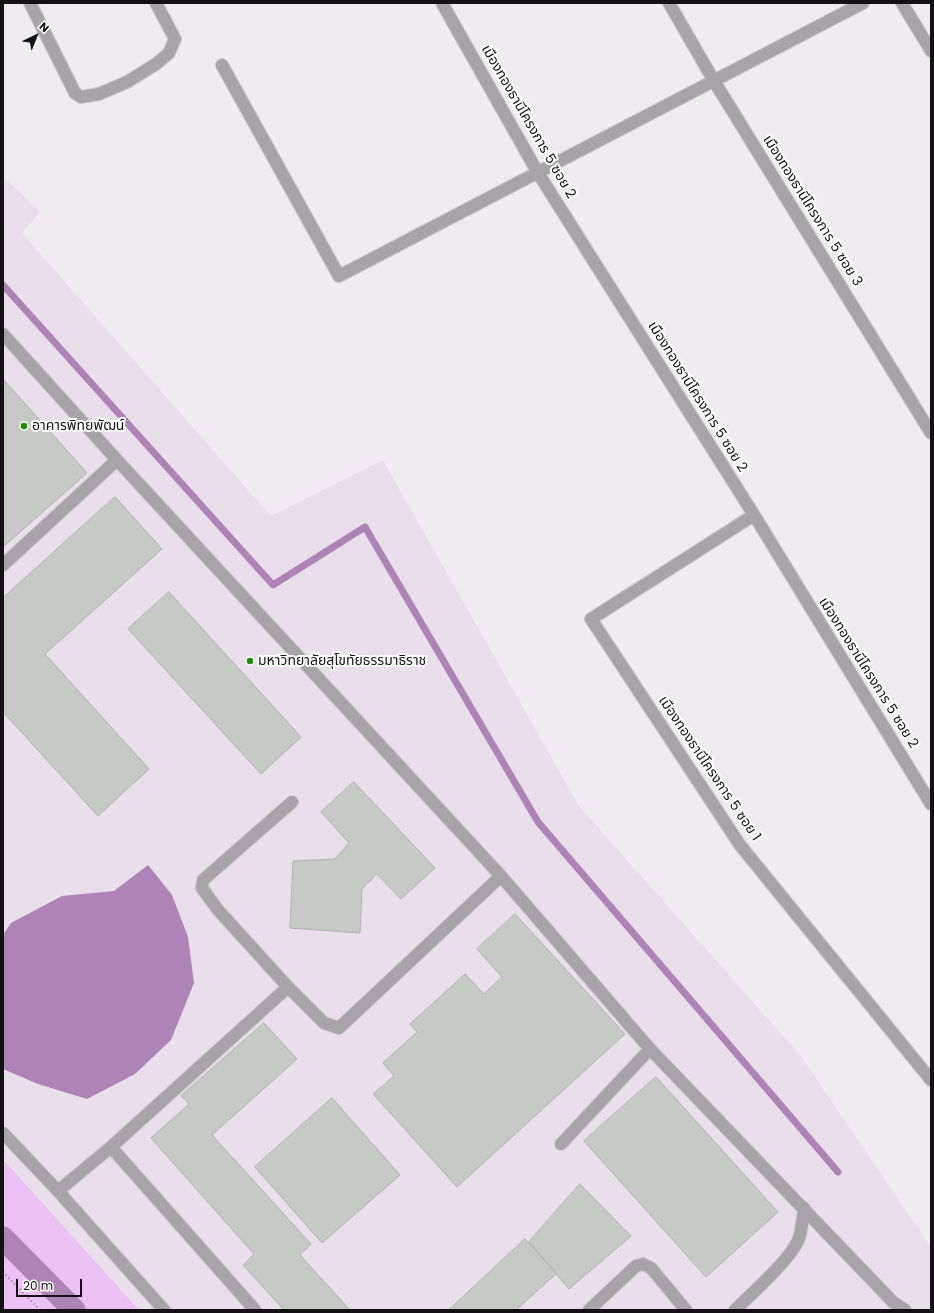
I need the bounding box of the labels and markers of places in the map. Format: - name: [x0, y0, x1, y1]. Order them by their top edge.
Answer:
- place label: อาคารพิทยพัฒน์: [32, 418, 124, 434]
- marker: อาคารพิทยพัฒน์: [19, 421, 29, 431]
- place label: มหาวิทยาลัยสุโขทัยธรรมาธิราช: [258, 653, 426, 669]
- marker: มหาวิทยาลัยสุโขทัยธรรมาธิราช: [245, 656, 255, 666]

